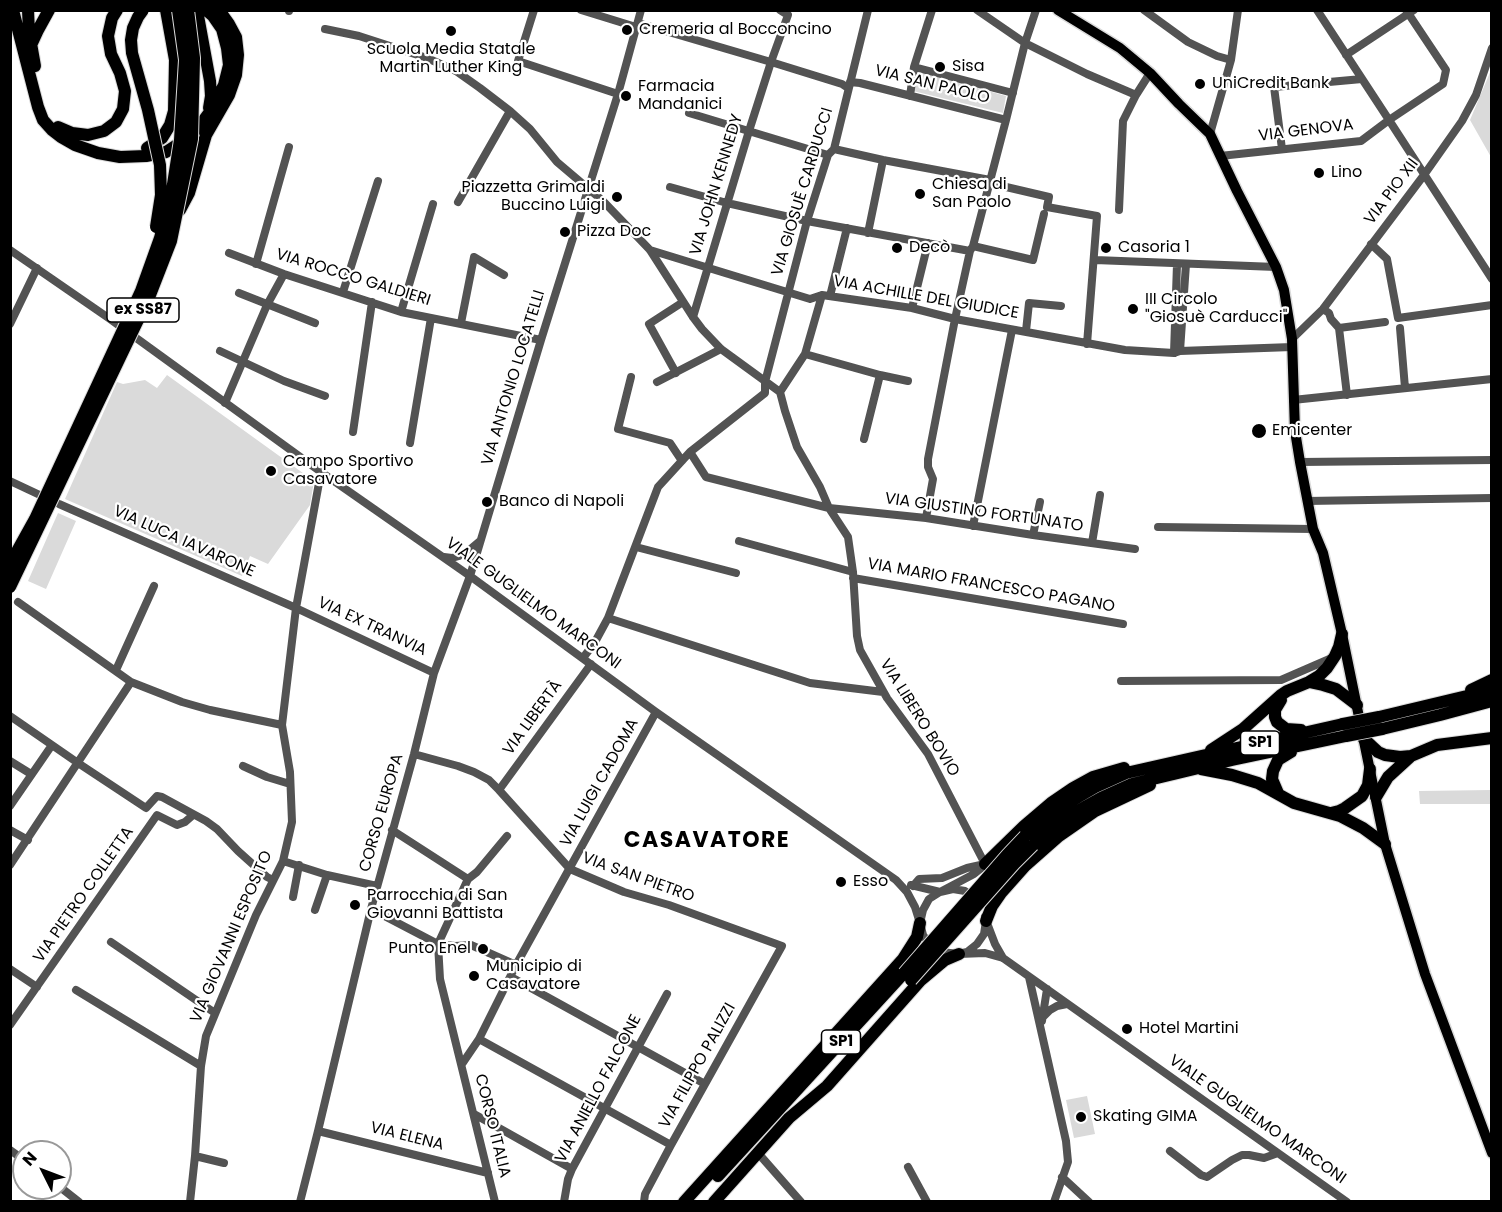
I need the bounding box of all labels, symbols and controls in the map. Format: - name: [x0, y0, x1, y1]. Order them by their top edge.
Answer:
- place label: Cremeria al Bocconcino: [639, 20, 832, 40]
- marker: Cremeria al Bocconcino: [620, 23, 634, 37]
- marker: Scuola Media Statale Martin Luther King: [444, 24, 458, 38]
- place label: Scuola Media Statale Martin Luther King: [367, 40, 535, 78]
- place label: Sisa: [952, 57, 984, 77]
- marker: Sisa: [933, 60, 947, 74]
- street label: VIA SAN PAOLO: [873, 61, 991, 109]
- place label: UniCredit Bank: [1212, 74, 1329, 94]
- place label: Farmacia Mandanici: [638, 77, 722, 115]
- marker: UniCredit Bank: [1193, 77, 1207, 91]
- marker: Farmacia Mandanici: [619, 89, 633, 103]
- street label: VIA GIOSUÈ CARDUCCI: [768, 105, 838, 279]
- street label: VIA JOHN KENNEDY: [686, 112, 748, 258]
- street label: VIA GENOVA: [1257, 116, 1355, 146]
- street label: VIA PIO XII: [1361, 155, 1423, 229]
- place label: Lino: [1331, 163, 1362, 183]
- marker: Lino: [1312, 166, 1326, 180]
- place label: Chiesa di San Paolo: [932, 175, 1011, 213]
- place label: Piazzetta Grimaldi Buccino Luigi: [461, 178, 605, 216]
- marker: Chiesa di San Paolo: [913, 187, 927, 201]
- marker: Piazzetta Grimaldi Buccino Luigi: [610, 190, 624, 204]
- place label: Pizza Doc: [577, 222, 651, 242]
- marker: Pizza Doc: [558, 225, 572, 239]
- place label: Decò: [909, 238, 950, 258]
- place label: Casoria 1: [1118, 238, 1190, 258]
- marker: Decò: [890, 241, 904, 255]
- marker: Casoria 1: [1099, 241, 1113, 255]
- street label: VIA ROCCO GALDIERI: [273, 245, 433, 311]
- street label: VIA ACHILLE DEL GIUDICE: [832, 272, 1020, 324]
- street label: VIA ANTONIO LOCATELLI: [478, 288, 550, 468]
- place label: III Circolo "Giosuè Carducci": [1145, 290, 1287, 328]
- road number: ex SS87: [107, 298, 179, 322]
- marker: III Circolo "Giosuè Carducci": [1126, 302, 1140, 316]
- place label: Emicenter: [1272, 421, 1352, 441]
- marker: Emicenter: [1250, 422, 1268, 440]
- place label: Campo Sportivo Casavatore: [283, 452, 413, 490]
- marker: Campo Sportivo Casavatore: [264, 464, 278, 478]
- street label: VIA GIUSTINO FORTUNATO: [884, 490, 1084, 536]
- place label: Banco di Napoli: [499, 492, 624, 512]
- marker: Banco di Napoli: [480, 495, 494, 509]
- street label: VIA LUCA IAVARONE: [110, 502, 258, 582]
- street label: VIALE GUGLIELMO MARCONI: [442, 534, 624, 674]
- street label: VIA MARIO FRANCESCO PAGANO: [866, 555, 1116, 617]
- street label: VIA EX TRANVIA: [314, 593, 430, 661]
- street label: VIA LIBERO BOVIO: [875, 656, 963, 780]
- street label: VIA LIBERTÀ: [499, 677, 567, 759]
- street label: VIA LUIGI CADOMA: [557, 716, 643, 850]
- road number: SP1: [1240, 731, 1280, 755]
- street label: CORSO EUROPA: [356, 752, 408, 874]
- street label: VIA PIETRO COLLETTA: [30, 823, 138, 967]
- district label: CASAVATORE: [624, 828, 790, 854]
- street label: VIA GIOVANNI ESPOSITO: [187, 848, 277, 1026]
- street label: VIA SAN PIETRO: [579, 849, 697, 907]
- place label: Esso: [853, 872, 888, 892]
- marker: Esso: [834, 875, 848, 889]
- place label: Parrocchia di San Giovanni Battista: [367, 886, 507, 924]
- marker: Parrocchia di San Giovanni Battista: [348, 898, 362, 912]
- place label: Punto Enel: [389, 939, 471, 959]
- marker: Punto Enel: [476, 942, 490, 956]
- place label: Municipio di Casavatore: [486, 957, 582, 995]
- marker: Municipio di Casavatore: [467, 969, 481, 983]
- street label: VIA FILIPPO PALIZZI: [656, 1000, 740, 1132]
- street label: VIA ANIELLO FALCONE: [552, 1012, 646, 1166]
- place label: Hotel Martini: [1139, 1019, 1239, 1039]
- marker: Hotel Martini: [1120, 1022, 1134, 1036]
- road number: SP1: [822, 1030, 860, 1054]
- street label: VIALE GUGLIELMO MARCONI: [1165, 1051, 1349, 1189]
- street label: CORSO ITALIA: [470, 1072, 514, 1180]
- place label: Skating GIMA: [1093, 1107, 1197, 1127]
- marker: Skating GIMA: [1074, 1110, 1088, 1124]
- street label: VIA ELENA: [368, 1119, 446, 1155]
- north arrow: [12, 1140, 72, 1200]
- text: N: [17, 1147, 42, 1171]

